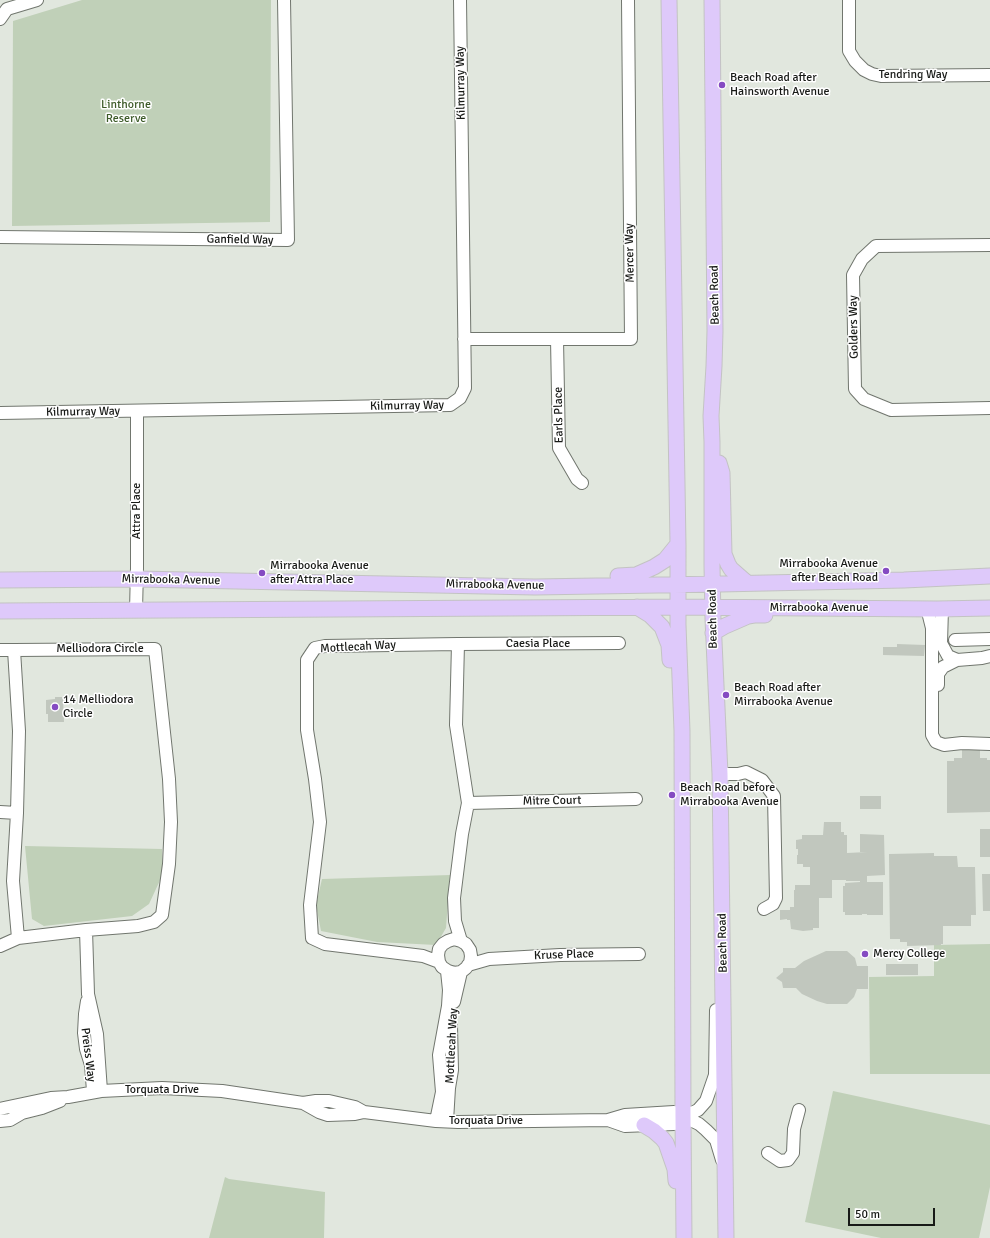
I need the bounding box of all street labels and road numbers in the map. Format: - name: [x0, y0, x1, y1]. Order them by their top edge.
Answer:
- street label: Kilmurray Way: [453, 46, 469, 120]
- street label: Tendring Way: [879, 68, 947, 82]
- street label: Mercer Way: [622, 223, 638, 283]
- street label: Ganfield Way: [206, 232, 274, 248]
- street label: Beach Road: [707, 265, 723, 325]
- street label: Golders Way: [846, 295, 862, 359]
- street label: Earls Place: [551, 387, 567, 443]
- street label: Kilmurray Way: [370, 398, 444, 414]
- street label: Kilmurray Way: [46, 404, 120, 420]
- street label: Attra Place: [130, 483, 144, 539]
- street label: Mirrabooka Avenue: [121, 572, 221, 588]
- street label: Mirrabooka Avenue: [445, 577, 545, 593]
- street label: Beach Road: [705, 589, 721, 649]
- street label: Mirrabooka Avenue: [770, 601, 868, 615]
- street label: Caesia Place: [506, 637, 570, 651]
- street label: Mottlecah Way: [320, 638, 396, 656]
- street label: Melliodora Circle: [56, 642, 144, 656]
- street label: Mitre Court: [523, 793, 581, 809]
- street label: Beach Road: [715, 913, 731, 973]
- street label: Kruse Place: [534, 947, 594, 963]
- street label: Mottlecah Way: [443, 1008, 461, 1084]
- street label: Preiss Way: [78, 1027, 98, 1083]
- street label: Torquata Drive: [125, 1083, 199, 1097]
- street label: Torquata Drive: [449, 1114, 523, 1128]

